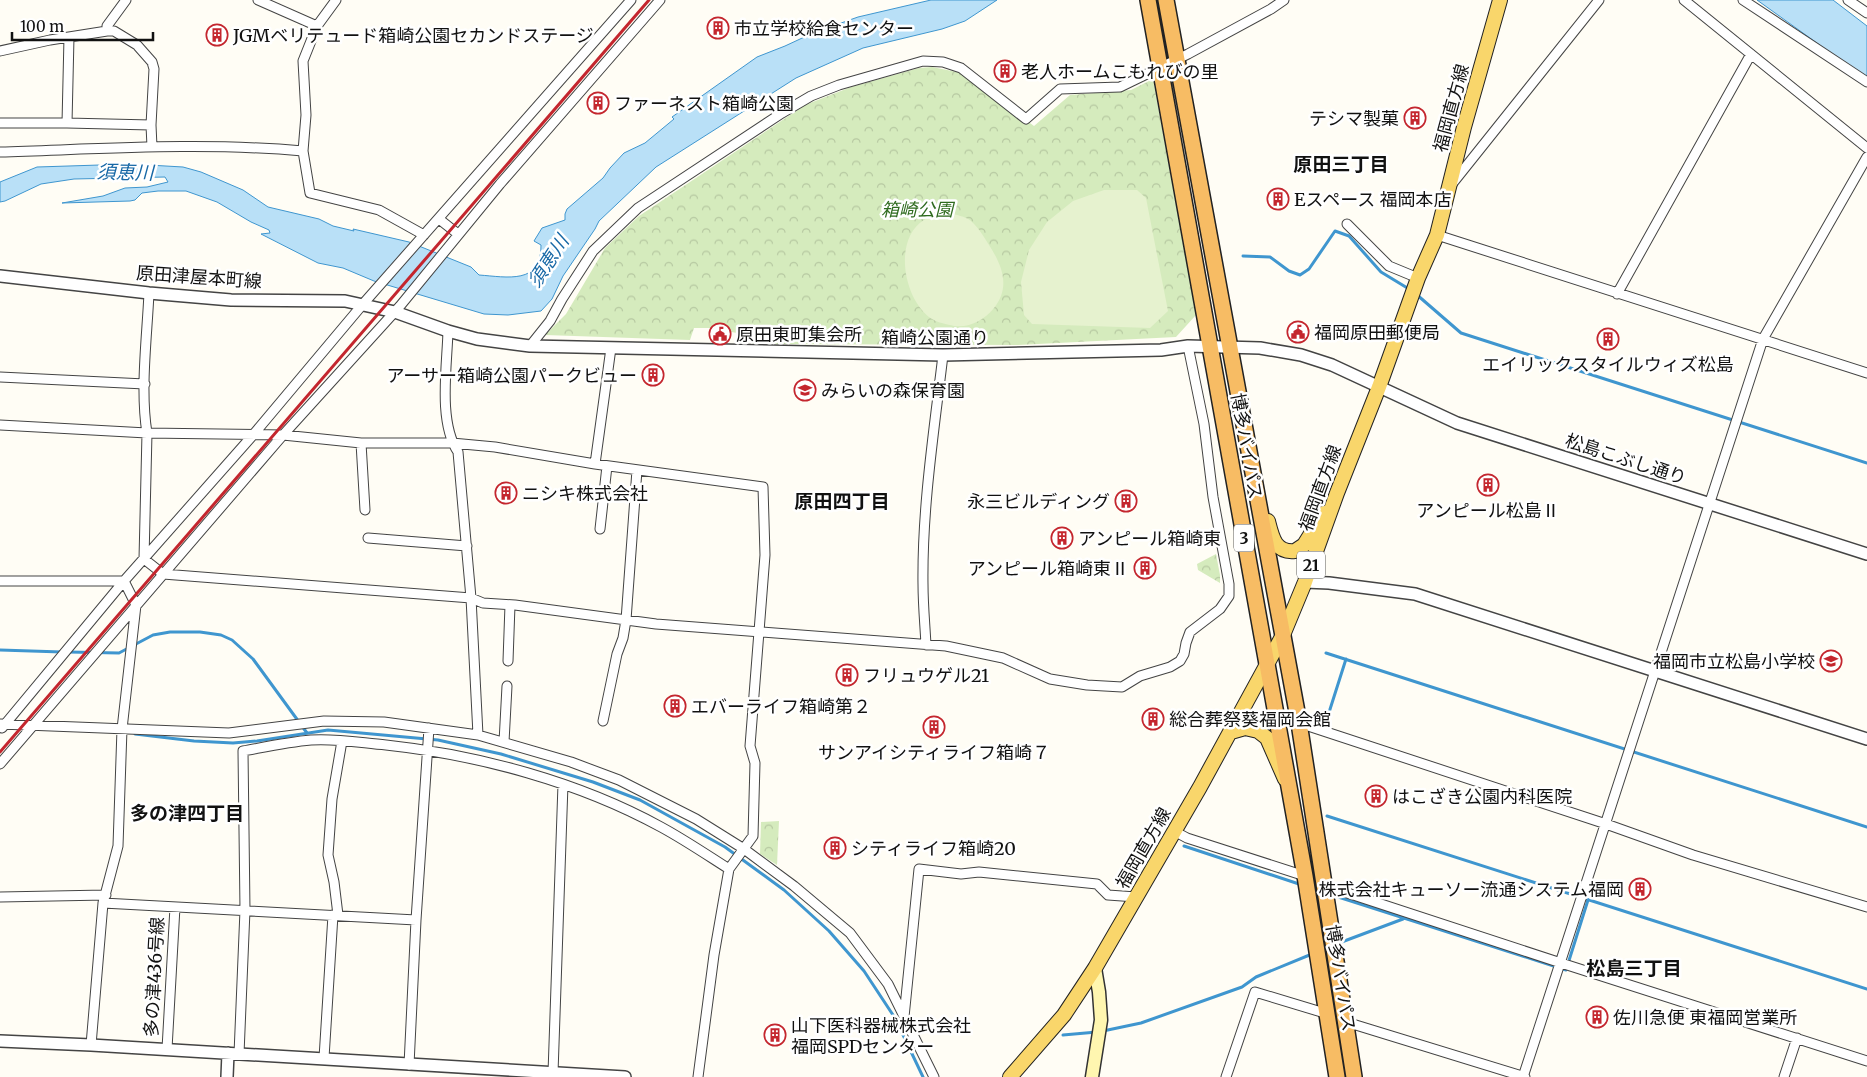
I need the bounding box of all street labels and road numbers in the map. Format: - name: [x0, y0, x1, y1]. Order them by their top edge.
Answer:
- street label: 福岡直方線: [1428, 62, 1474, 154]
- street label: 原田津屋本町線: [135, 261, 263, 293]
- street label: 箱崎公園通り: [881, 326, 989, 349]
- street label: 博多バイパス: [1226, 391, 1268, 501]
- street label: 松島こぶし通り: [1563, 429, 1689, 489]
- street label: 福岡直方線: [1294, 442, 1346, 534]
- road number: 3: [1234, 524, 1254, 552]
- road number: 21: [1297, 552, 1325, 578]
- street label: 福岡直方線: [1111, 803, 1175, 893]
- street label: 多の津436号線: [139, 916, 169, 1038]
- street label: 博多バイパス: [1321, 923, 1361, 1033]

